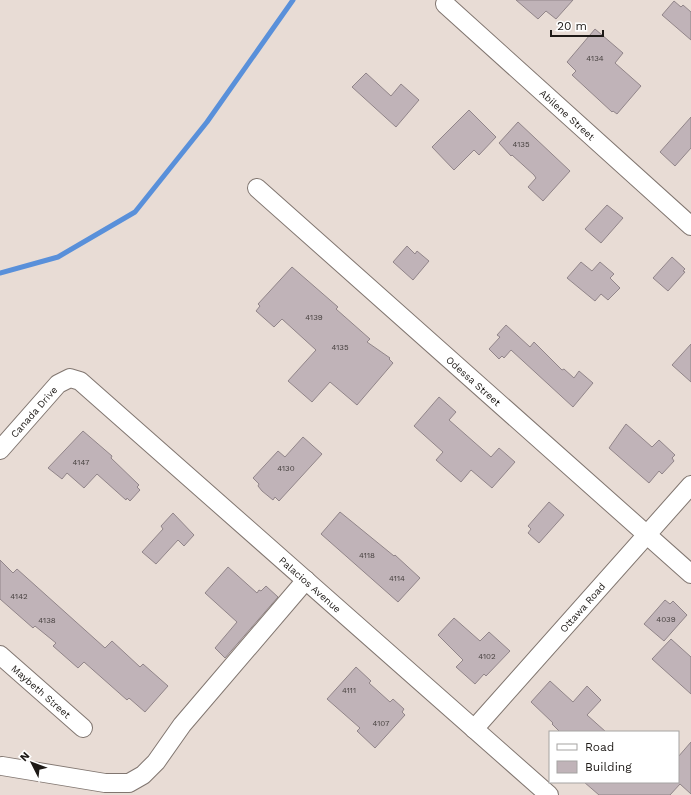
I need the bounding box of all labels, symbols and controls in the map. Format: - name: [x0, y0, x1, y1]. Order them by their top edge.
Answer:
- scale bar: [551, 12, 603, 38]
- text: 20 m: [557, 19, 587, 33]
- house number: 4134: [586, 54, 604, 63]
- street label: Abilene Street: [538, 87, 598, 143]
- house number: 4135: [512, 140, 530, 149]
- house number: 4139: [305, 313, 323, 322]
- house number: 4135: [331, 343, 349, 352]
- street label: Odessa Street: [444, 354, 504, 408]
- street label: Canada Drive: [8, 384, 59, 440]
- house number: 4147: [73, 458, 90, 467]
- house number: 4130: [277, 464, 295, 473]
- house number: 4118: [359, 551, 375, 560]
- street label: Palacios Avenue: [277, 554, 344, 615]
- house number: 4114: [389, 574, 405, 583]
- street label: Ottawa Road: [557, 580, 607, 634]
- house number: 4142: [10, 592, 28, 601]
- house number: 4039: [656, 615, 676, 624]
- house number: 4138: [38, 616, 56, 625]
- house number: 4102: [478, 652, 496, 661]
- street label: Maybeth Street: [10, 662, 74, 721]
- house number: 4111: [342, 686, 356, 695]
- house number: 4107: [372, 719, 390, 728]
- legend: [549, 731, 679, 783]
- text: Road: [585, 740, 614, 754]
- north arrow: [12, 743, 52, 783]
- text: N: [17, 749, 32, 764]
- text: Building: [585, 760, 632, 774]

